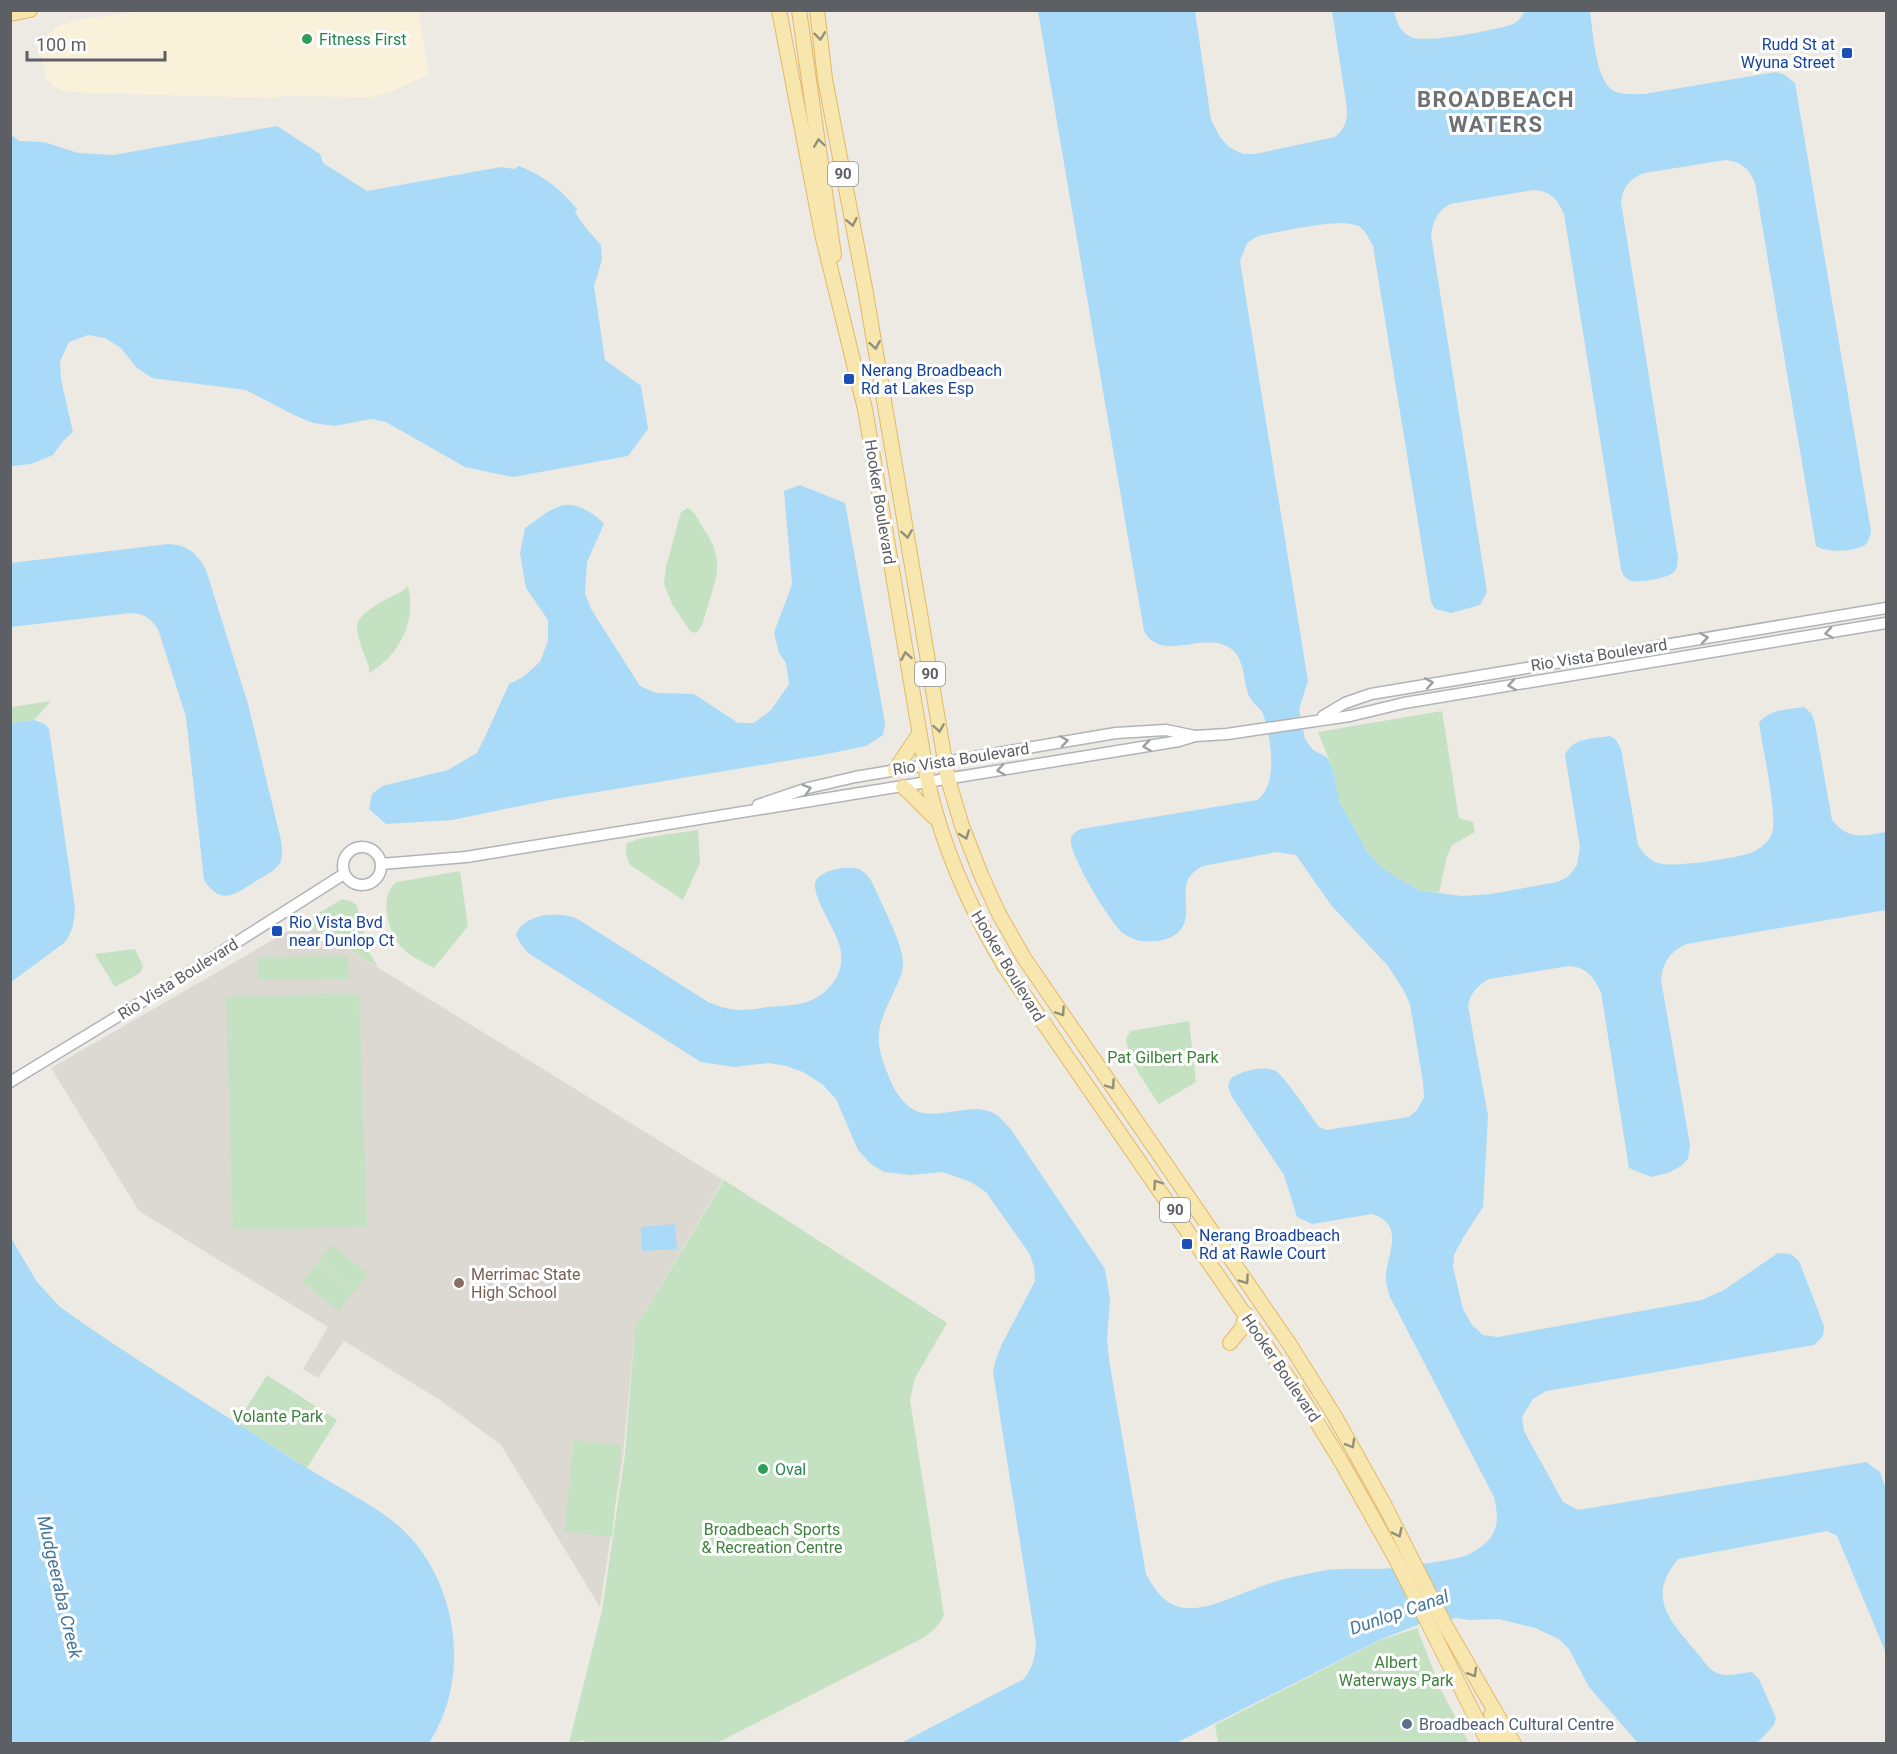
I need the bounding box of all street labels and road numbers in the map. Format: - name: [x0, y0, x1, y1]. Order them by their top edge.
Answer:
- road number: 90: [828, 162, 858, 186]
- street label: Hooker Boulevard: [861, 438, 899, 566]
- street label: Rio Vista Boulevard: [1529, 635, 1669, 675]
- road number: 90: [915, 662, 945, 686]
- street label: Rio Vista Boulevard: [891, 739, 1031, 779]
- street label: Hooker Boulevard: [967, 907, 1049, 1025]
- street label: Rio Vista Boulevard: [114, 934, 242, 1024]
- road number: 90: [1160, 1198, 1190, 1222]
- street label: Hooker Boulevard: [1238, 1310, 1324, 1426]

